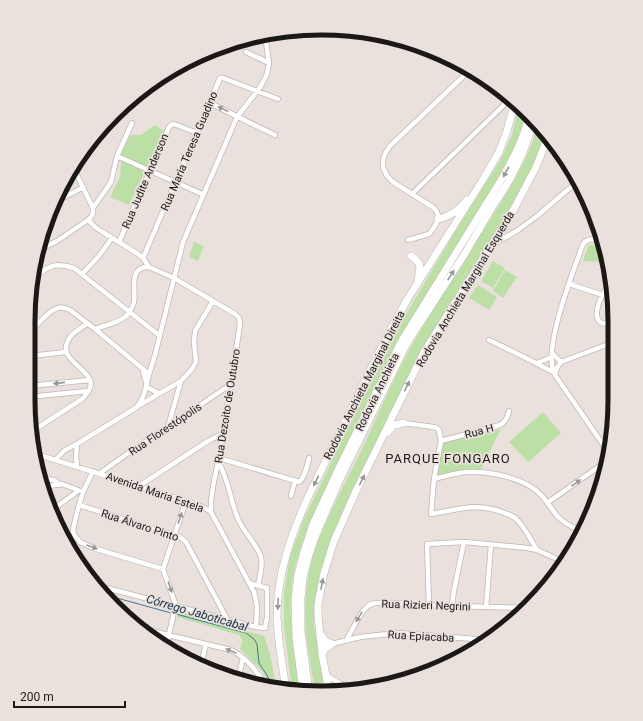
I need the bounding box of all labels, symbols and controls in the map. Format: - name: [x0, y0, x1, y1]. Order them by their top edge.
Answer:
- street label: Rua Maria Teresa Guadino: [158, 89, 221, 213]
- one-way arrow: [218, 106, 229, 112]
- street label: Rua Judite Anderson: [120, 132, 171, 231]
- one-way arrow: [502, 166, 509, 178]
- street label: Rodovia Anchieta Marginal Esquerda: [414, 209, 517, 370]
- one-way arrow: [447, 270, 455, 280]
- street label: Rodovia Anchieta Marginal Direita: [321, 308, 407, 462]
- street label: Rua Dezoito de Outubro: [212, 348, 243, 464]
- street label: Rodovia Anchieta: [352, 351, 402, 433]
- one-way arrow: [53, 380, 65, 386]
- one-way arrow: [404, 381, 410, 392]
- street label: Rua Florestópolis: [126, 400, 204, 459]
- street label: Rua H: [463, 421, 495, 442]
- district label: PARQUE FONGARO: [385, 451, 511, 466]
- street label: Avenida Maria Estela: [104, 470, 205, 515]
- one-way arrow: [359, 474, 365, 485]
- one-way arrow: [312, 475, 319, 486]
- one-way arrow: [570, 479, 581, 487]
- street label: Rua Álvaro Pinto: [99, 507, 180, 544]
- one-way arrow: [177, 511, 183, 523]
- one-way arrow: [87, 544, 99, 550]
- one-way arrow: [319, 578, 325, 590]
- one-way arrow: [167, 582, 173, 594]
- water label: Córrego Jaboticabal: [145, 592, 250, 634]
- street label: Rua Rizieri Negrini: [381, 597, 471, 614]
- one-way arrow: [274, 598, 281, 610]
- one-way arrow: [355, 612, 363, 622]
- street label: Rua Epiacaba: [387, 628, 455, 645]
- one-way arrow: [224, 647, 236, 653]
- scale bar: [14, 683, 125, 709]
- text: 200 m: [20, 690, 54, 704]

